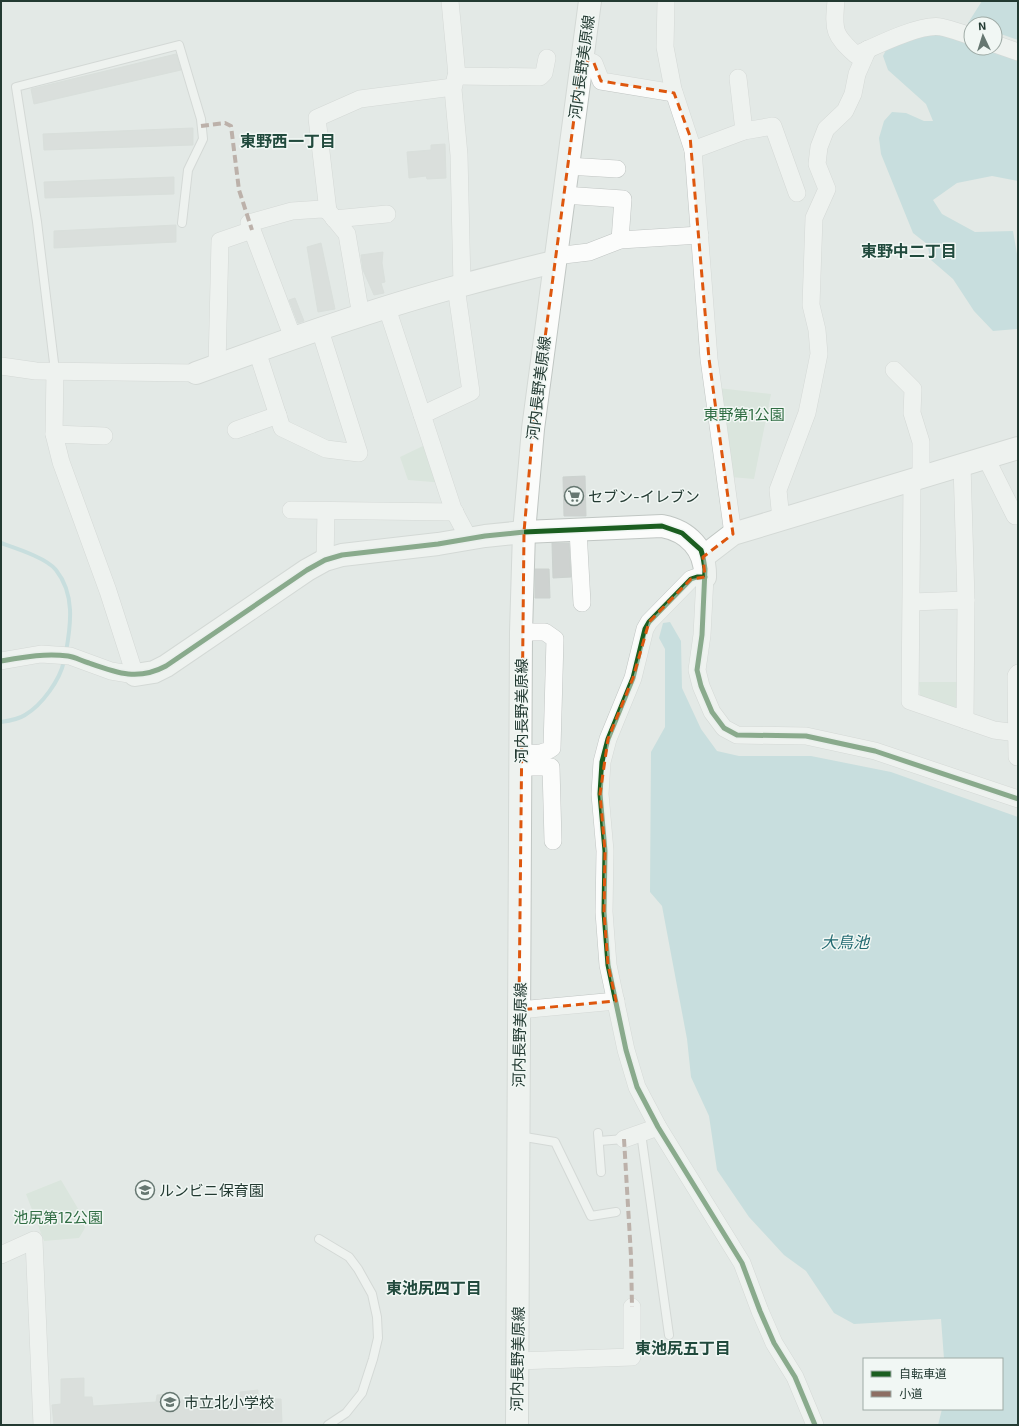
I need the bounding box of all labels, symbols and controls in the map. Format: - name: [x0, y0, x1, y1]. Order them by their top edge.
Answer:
- street label: 河内長野美原線: [565, 14, 597, 120]
- north arrow: [963, 16, 1003, 56]
- text: N: [978, 19, 987, 32]
- district label: 東野西一丁目: [240, 131, 336, 150]
- district label: 東野中二丁目: [861, 241, 957, 260]
- street label: 河内長野美原線: [523, 335, 553, 441]
- park label: 東野第1公園: [704, 405, 784, 423]
- supermarket icon: セブン-イレブン: [563, 485, 585, 507]
- place label: セブン-イレブン: [588, 487, 700, 505]
- street label: 河内長野美原線: [512, 658, 530, 764]
- water label: 大鳥池: [821, 932, 871, 951]
- street label: 河内長野美原線: [509, 982, 529, 1088]
- school or university icon: ルンビニ保育園: [134, 1179, 156, 1201]
- place label: ルンビニ保育園: [159, 1181, 264, 1199]
- park label: 池尻第12公園: [13, 1208, 103, 1226]
- district label: 東池尻四丁目: [386, 1278, 482, 1297]
- street label: 河内長野美原線: [507, 1306, 527, 1412]
- district label: 東池尻五丁目: [635, 1338, 731, 1357]
- legend: [863, 1358, 1003, 1410]
- text: 自転車道: [899, 1366, 947, 1380]
- text: 小道: [899, 1386, 923, 1400]
- school or university icon: 市立北小学校: [159, 1391, 181, 1413]
- place label: 市立北小学校: [184, 1393, 274, 1411]

